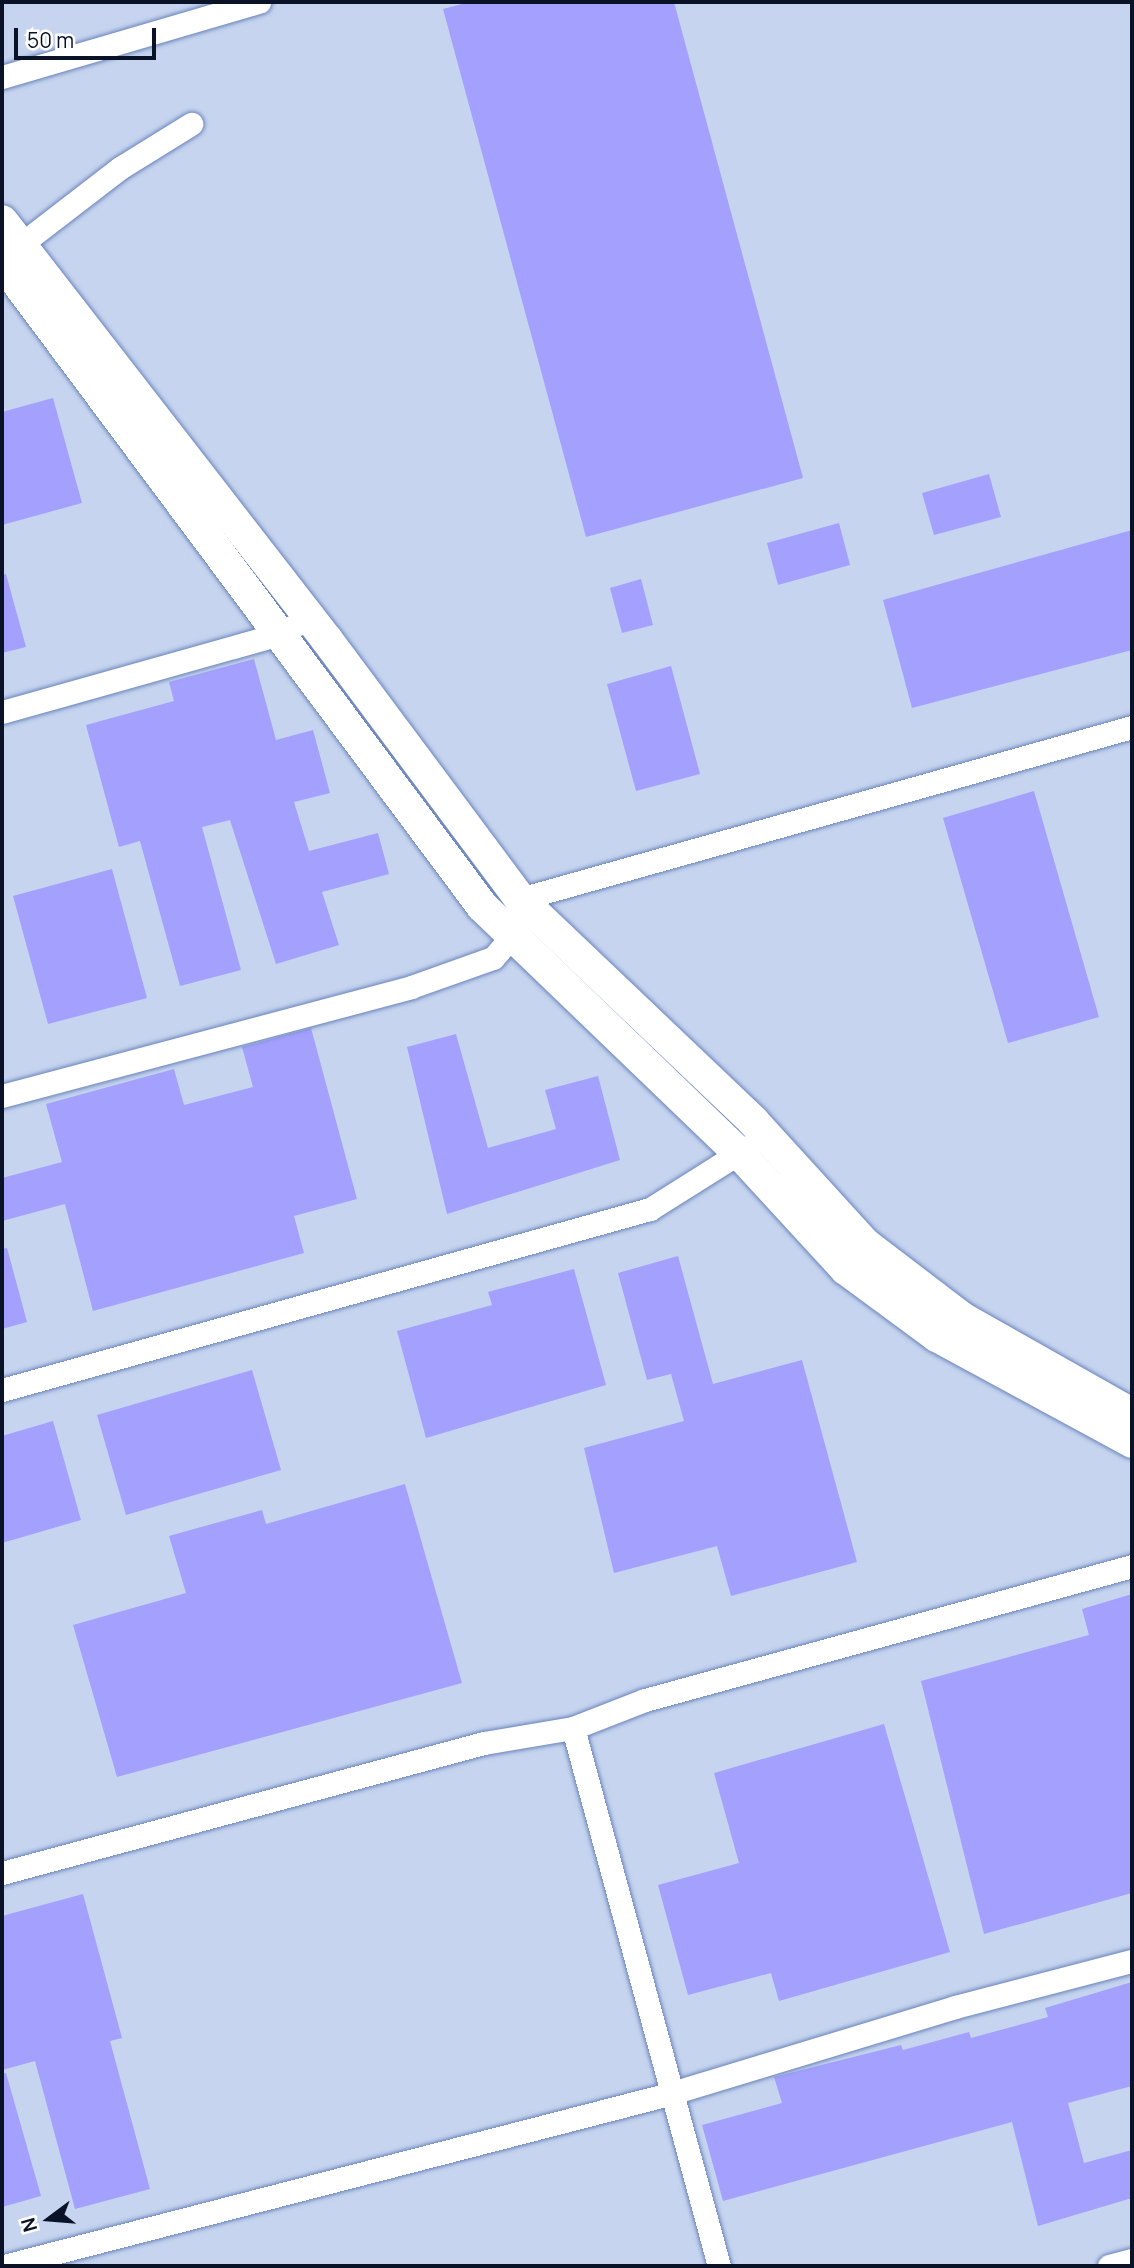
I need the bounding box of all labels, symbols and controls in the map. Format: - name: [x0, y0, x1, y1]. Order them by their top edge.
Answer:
- scale bar: [18, 14, 159, 58]
- text: 50 m: [27, 26, 74, 54]
- north arrow: [14, 2184, 84, 2254]
- text: N: [14, 2215, 43, 2235]

